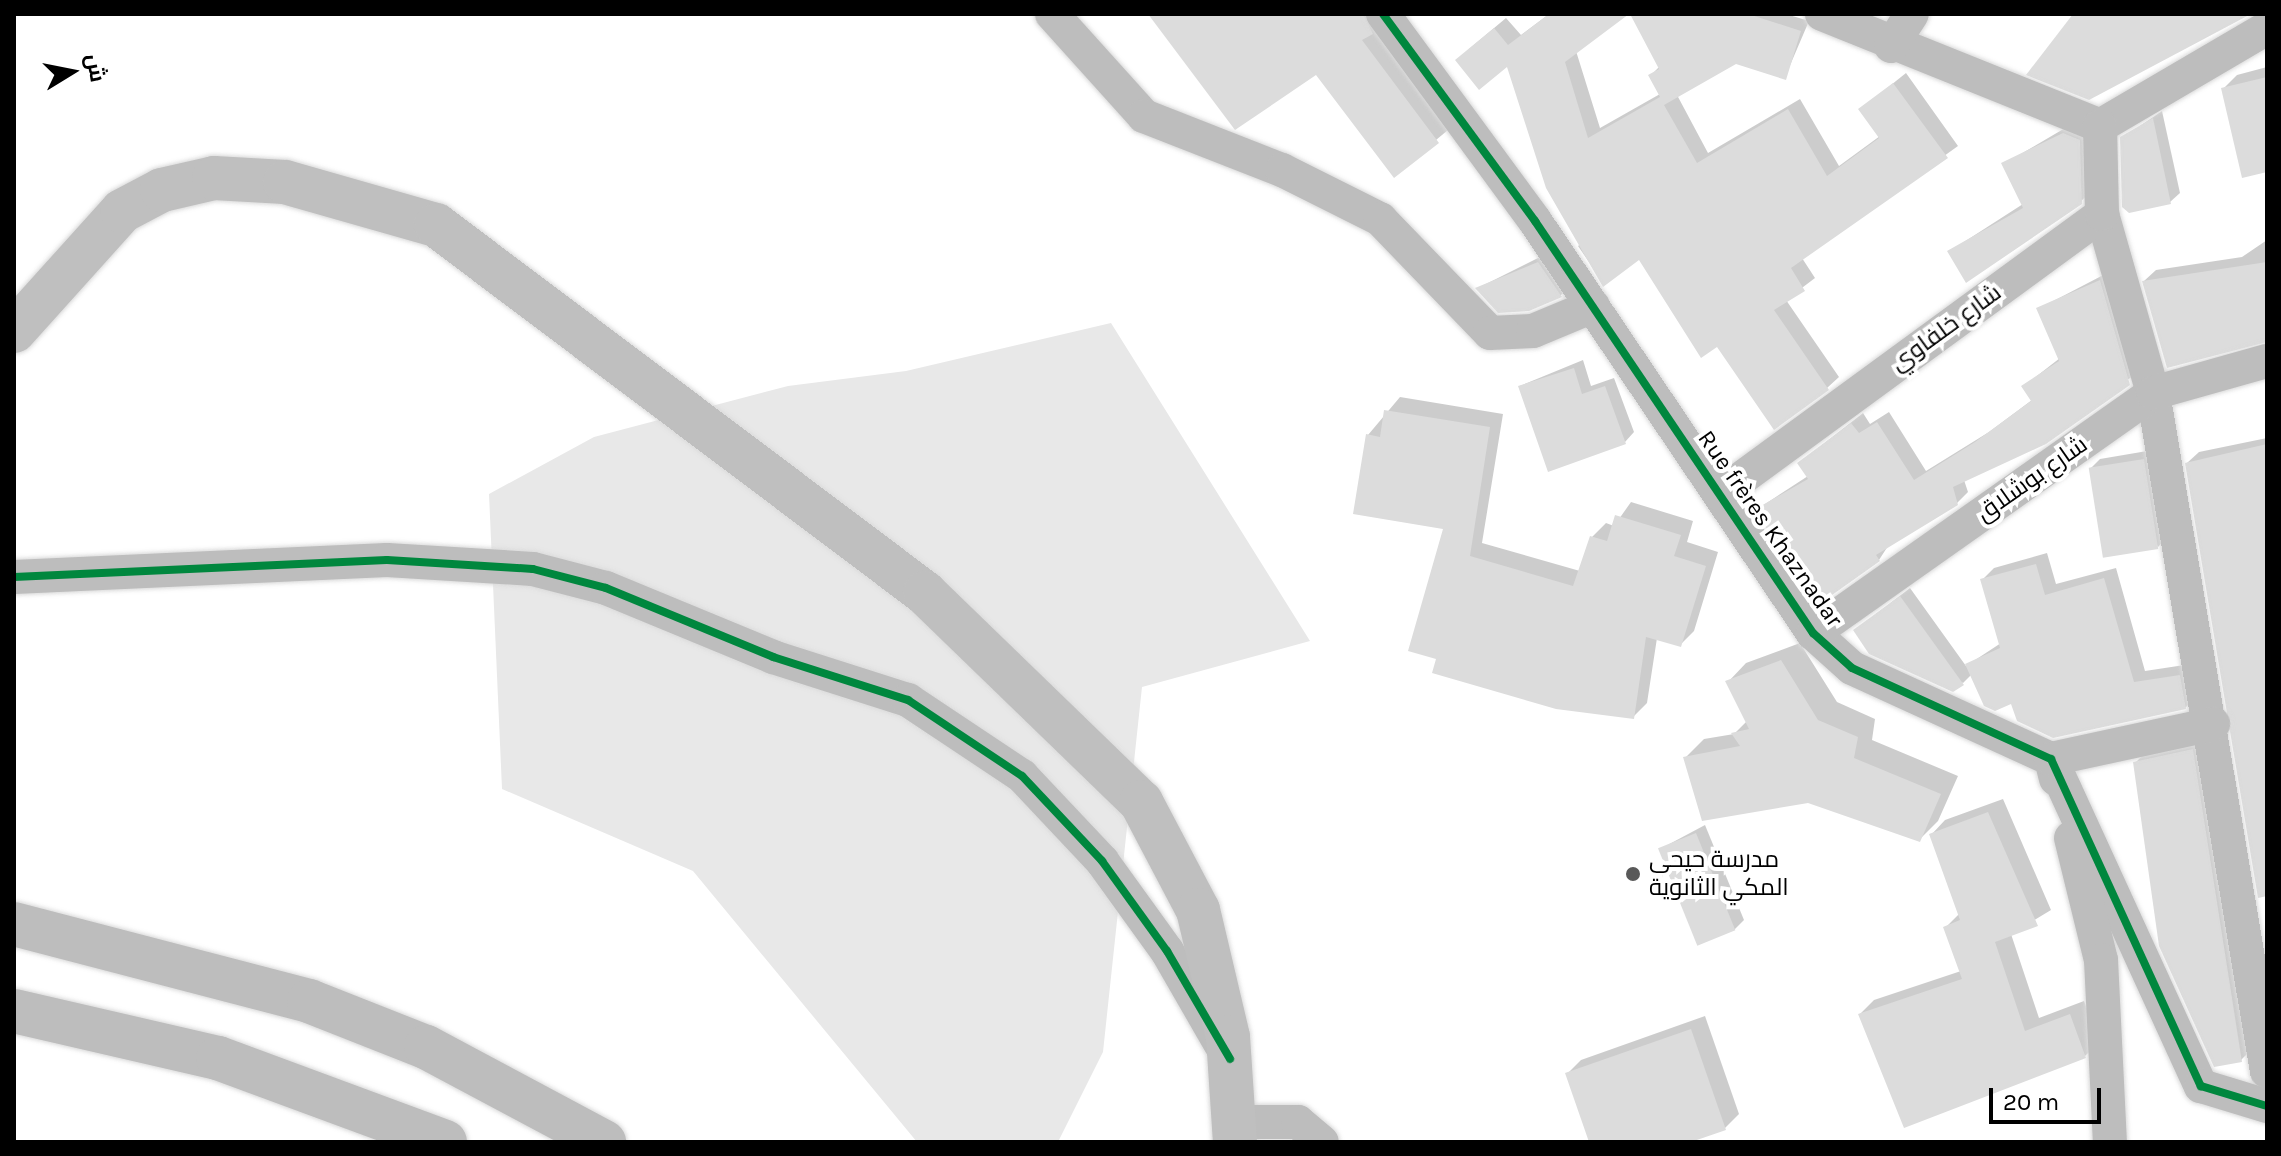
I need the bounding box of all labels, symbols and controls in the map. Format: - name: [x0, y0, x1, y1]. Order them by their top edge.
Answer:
- north arrow: [32, 32, 112, 112]
- text: ش: [80, 52, 111, 84]
- street label: شارع خلفاوي: [1885, 278, 2007, 378]
- street label: Rue frères Khaznadar: [1691, 425, 1849, 633]
- street label: شارع بوشلاق: [1971, 430, 2093, 528]
- place label: مدرسة حيحي المكي الثانوية: [1649, 846, 1789, 902]
- marker: مدرسة حيحي المكي الثانوية: [1624, 865, 1642, 883]
- scale bar: [1993, 1072, 2105, 1122]
- text: 20 m: [2003, 1088, 2059, 1116]

